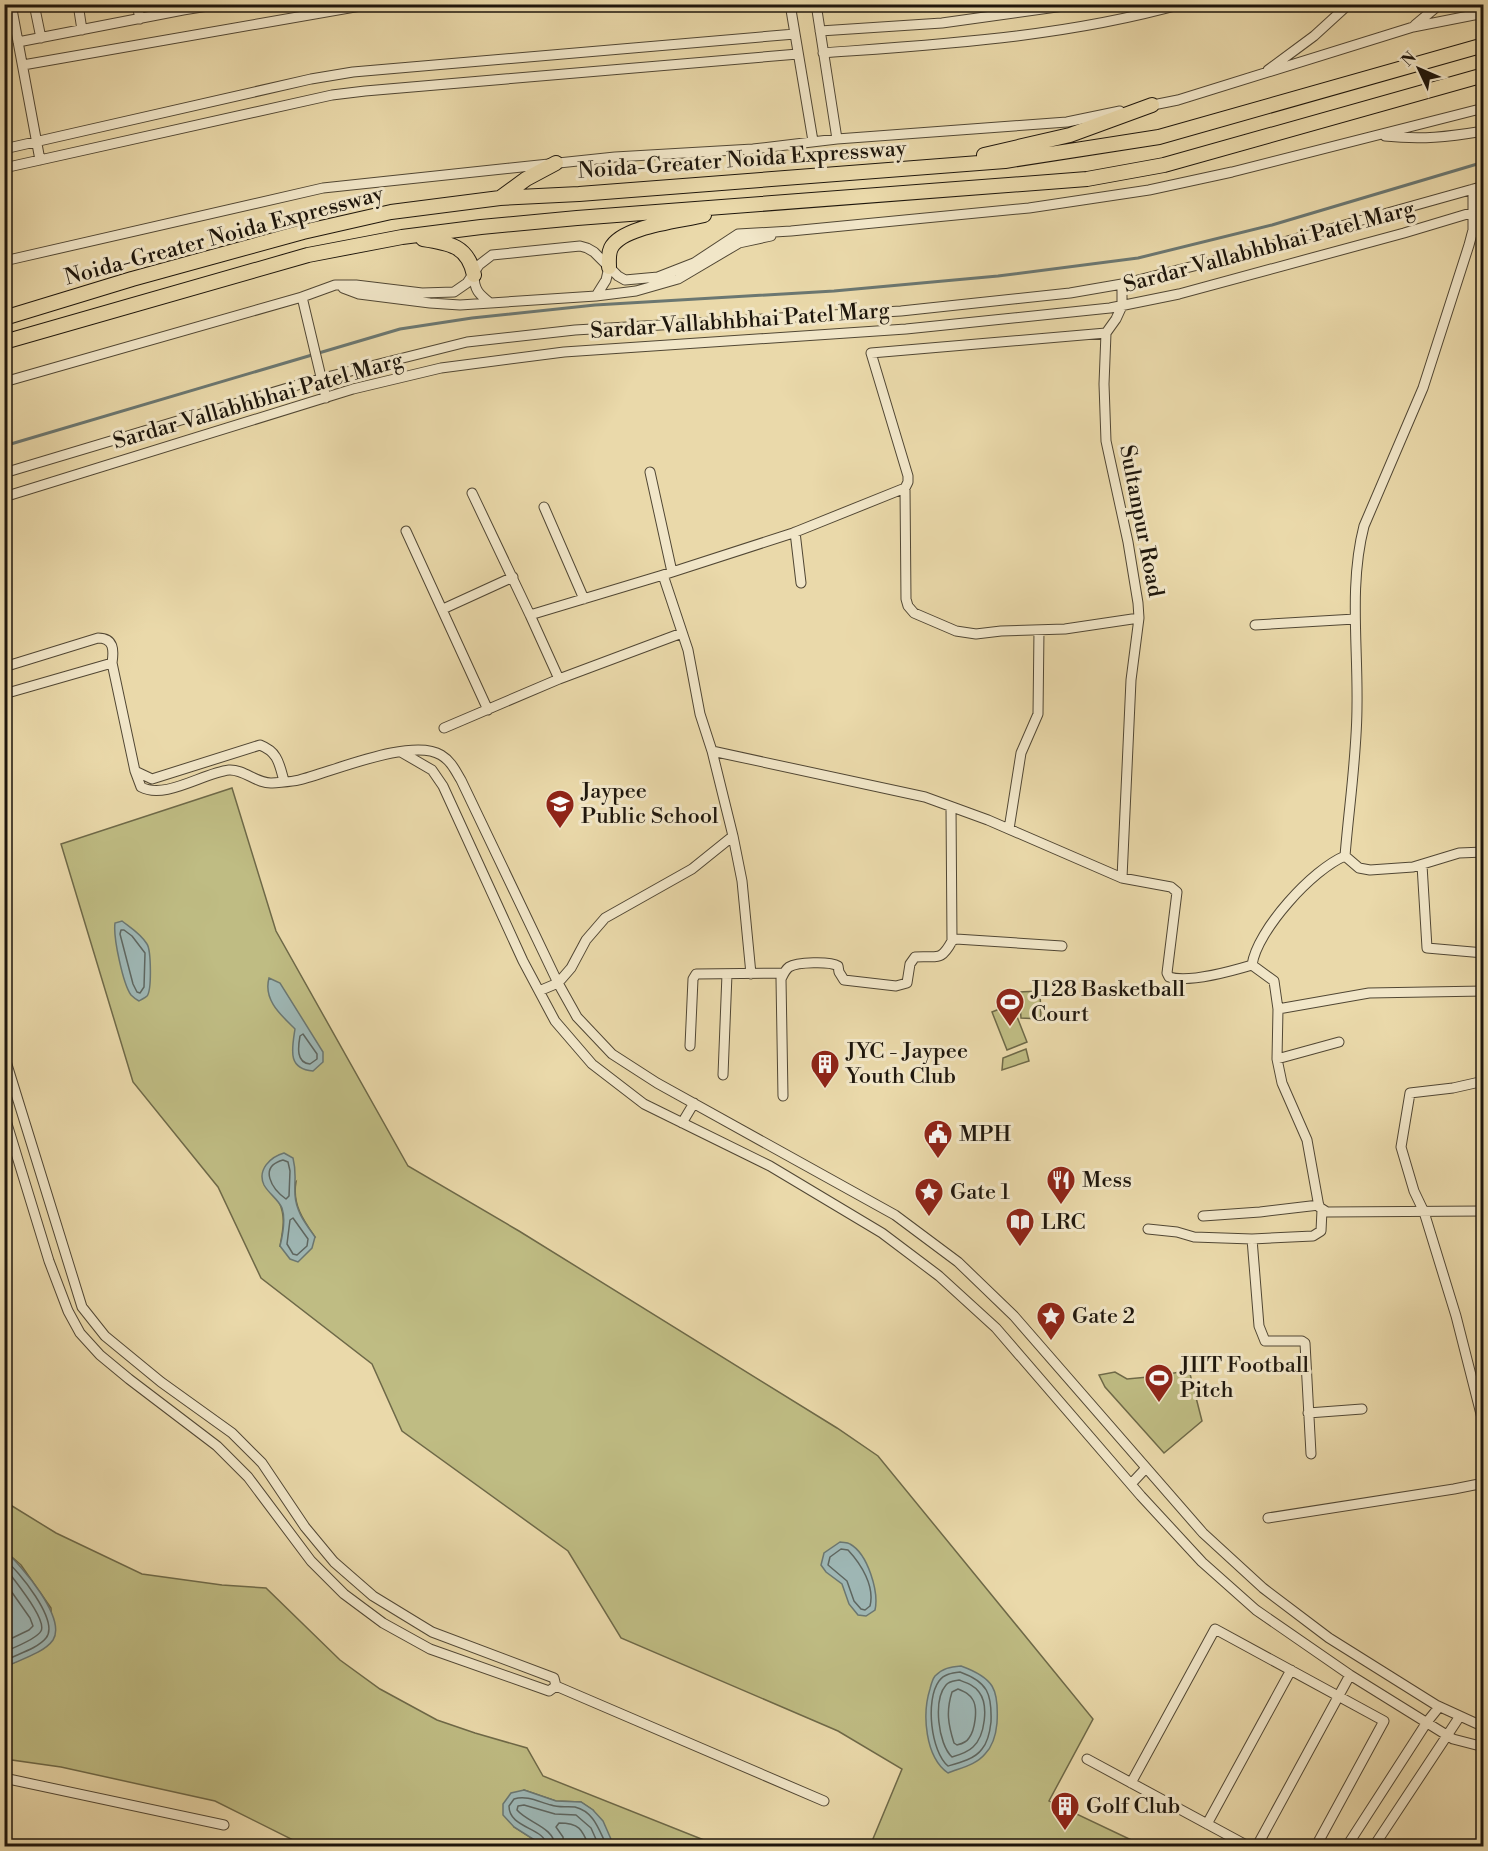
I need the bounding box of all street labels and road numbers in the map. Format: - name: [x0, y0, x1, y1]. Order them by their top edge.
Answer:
- street label: Noida-Greater Noida Expressway: [577, 135, 907, 185]
- street label: Noida-Greater Noida Expressway: [62, 180, 387, 292]
- street label: Sardar Vallabhbhai Patel Marg: [1120, 195, 1418, 299]
- street label: Sardar Vallabhbhai Patel Marg: [589, 297, 891, 345]
- street label: Sardar Vallabhbhai Patel Marg: [110, 346, 407, 455]
- street label: Sultanpur Road: [1113, 443, 1169, 600]

